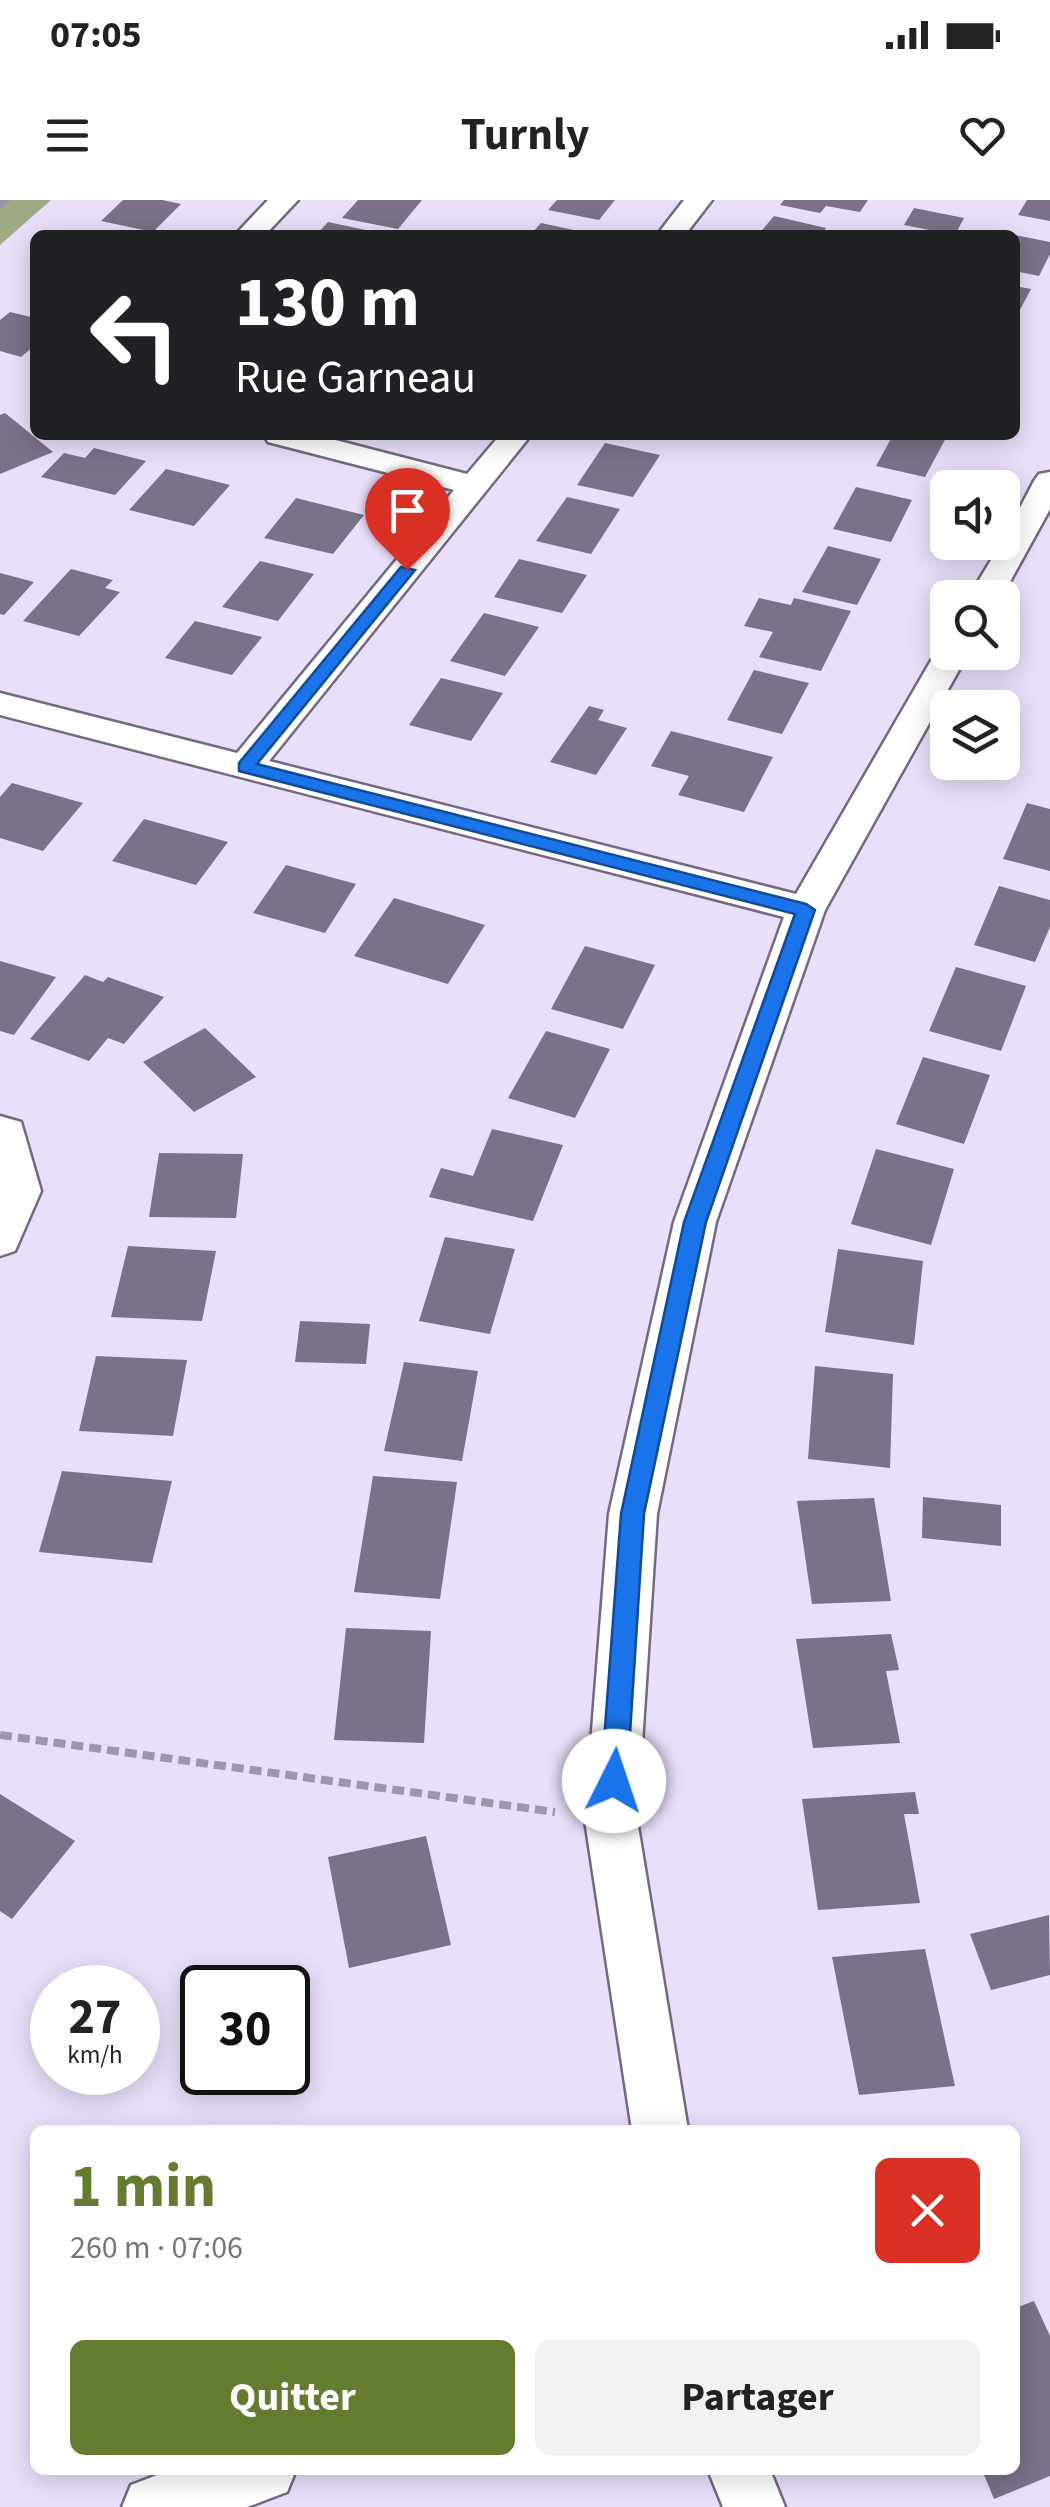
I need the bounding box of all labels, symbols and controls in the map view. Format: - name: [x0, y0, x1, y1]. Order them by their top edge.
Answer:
- text: 07:05: [50, 8, 142, 62]
- text: Turnly: [461, 103, 589, 167]
- icon: menu: [40, 108, 95, 163]
- icon: heart: [955, 108, 1010, 163]
- text: 130 m: [235, 253, 420, 353]
- icon: left: [70, 270, 200, 400]
- text: Rue Garneau: [235, 346, 476, 410]
- pin: [365, 468, 450, 571]
- map controls: [930, 470, 1020, 780]
- button: sound: [930, 470, 1020, 560]
- icon: arrive: [380, 483, 435, 538]
- button: search: [930, 580, 1020, 670]
- button: layers: [930, 690, 1020, 780]
- position arrow: [562, 1729, 666, 1833]
- speed limit sign: 30: [180, 1965, 310, 2095]
- text: 27: [69, 1982, 121, 2053]
- text: km/h: [67, 2037, 123, 2073]
- text: 1 min: [70, 2145, 216, 2230]
- button: close: [875, 2158, 980, 2263]
- text: 260 m · 07:06: [70, 2225, 243, 2271]
- button: Quitter: [70, 2340, 515, 2455]
- button: Partager: [535, 2340, 980, 2455]

